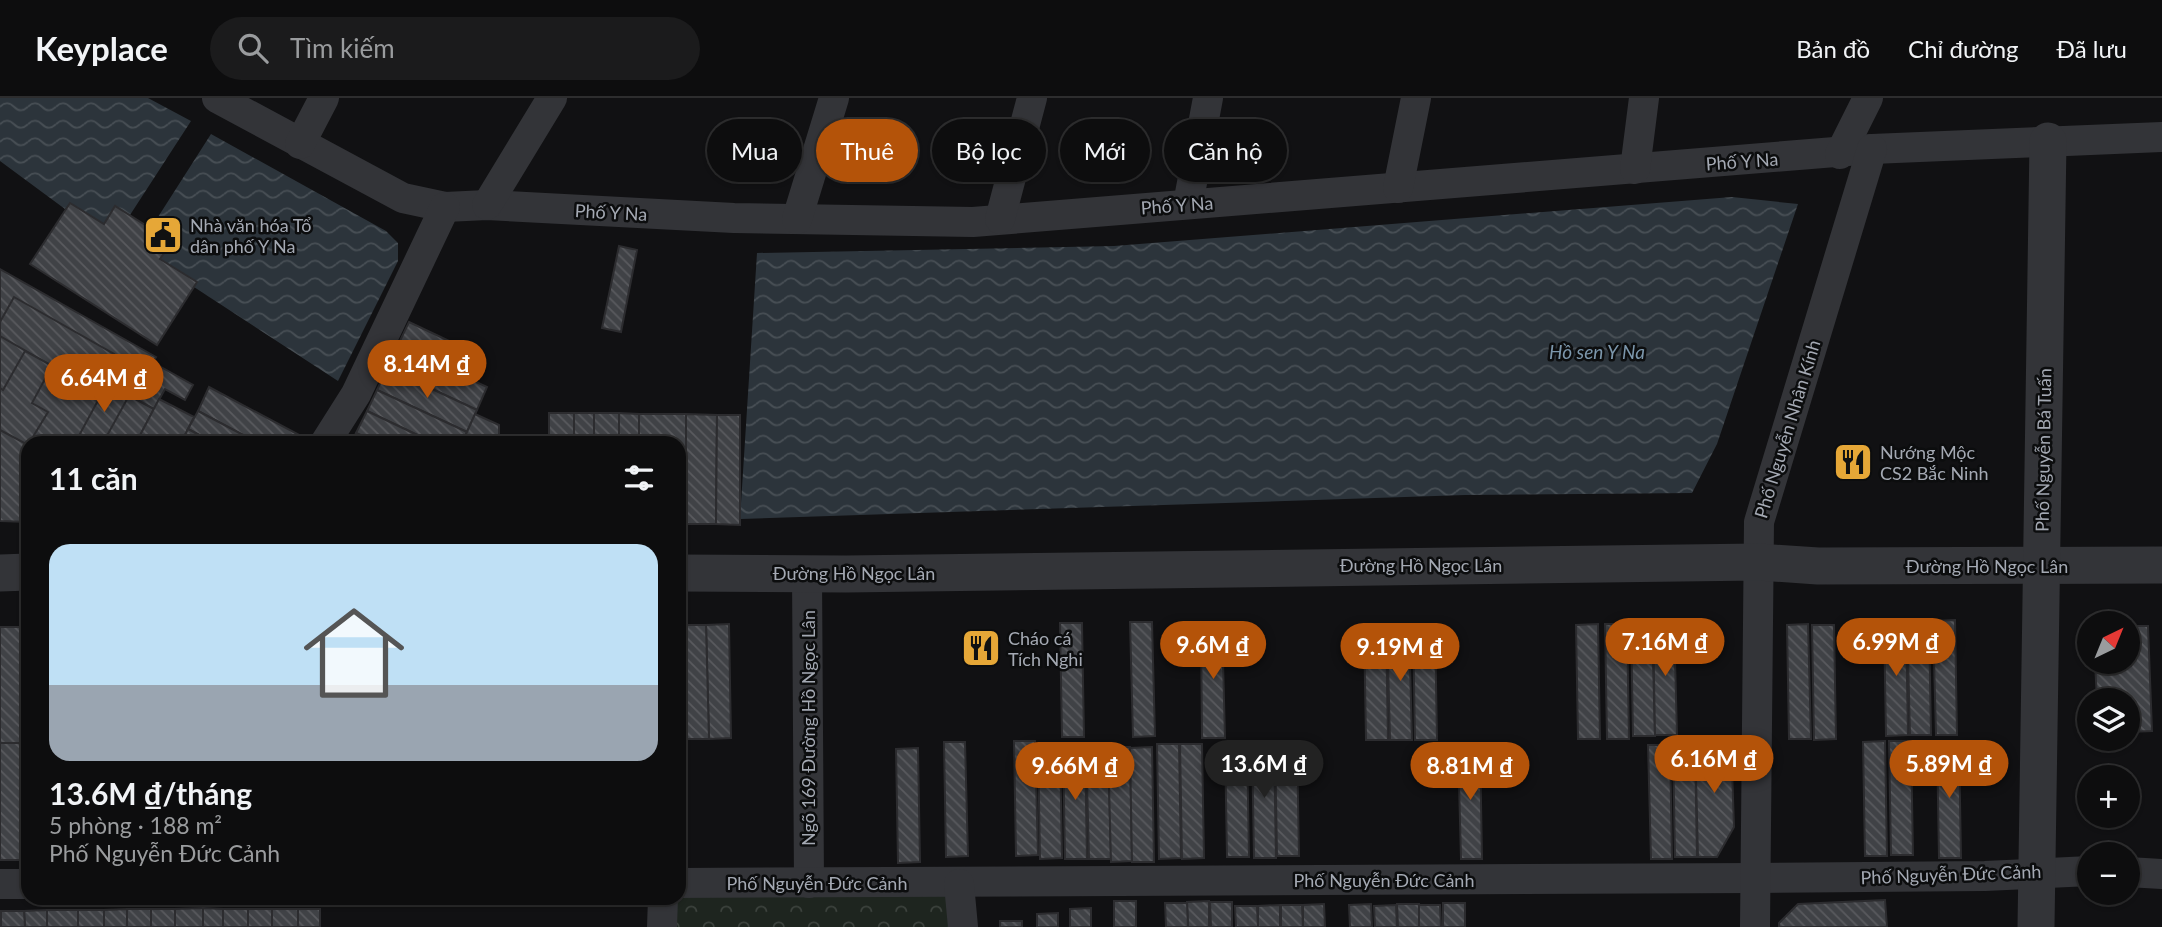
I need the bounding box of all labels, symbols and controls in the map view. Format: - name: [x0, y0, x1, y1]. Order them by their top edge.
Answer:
- search box: [210, 17, 700, 80]
- text: Keyplace: [35, 28, 168, 68]
- icon: search: [234, 29, 272, 67]
- text: Tìm kiếm: [290, 32, 395, 64]
- text: Bản đồ: [1796, 34, 1870, 63]
- text: Chỉ đường: [1908, 34, 2019, 63]
- text: Đã lưu: [2057, 34, 2127, 63]
- chip: Mua: [707, 119, 802, 182]
- chip: Thuê: [816, 119, 918, 182]
- chip: Bộ lọc: [932, 119, 1046, 182]
- chip: Mới: [1060, 119, 1150, 182]
- chip: Căn hộ: [1164, 119, 1287, 182]
- street label: Phố Y Na: [1705, 147, 1779, 175]
- street label: Phố Y Na: [1140, 191, 1214, 219]
- street label: Phố Y Na: [574, 199, 648, 225]
- public building icon: Nhà văn hóa Tổ dân phố Y Na: [142, 214, 184, 256]
- place label: Nhà văn hóa Tổ dân phố Y Na: [190, 214, 312, 257]
- street label: Phố Nguyễn Nhân Kính: [1749, 337, 1825, 521]
- water label: Hồ sen Y Na: [1549, 340, 1645, 363]
- pin: 8.14M ₫: [362, 341, 492, 400]
- text: 8.14M ₫: [383, 349, 471, 377]
- pin: 6.64M ₫: [39, 354, 169, 414]
- text: 6.64M ₫: [60, 363, 148, 391]
- street label: Phố Nguyễn Bá Tuấn: [2031, 368, 2055, 532]
- restaurant icon: Nướng Mộc CS2 Bắc Ninh: [1832, 441, 1874, 483]
- place label: Nướng Mộc CS2 Bắc Ninh: [1880, 441, 1989, 484]
- icon: filters: [620, 459, 658, 497]
- text: 11 căn: [49, 460, 138, 496]
- street label: Đường Hồ Ngọc Lân: [1340, 554, 1502, 576]
- street label: Đường Hồ Ngọc Lân: [1906, 555, 2068, 577]
- street label: Đường Hồ Ngọc Lân: [773, 562, 935, 584]
- icon: home: [291, 590, 417, 716]
- street label: Ngõ 169 Đường Hồ Ngọc Lân: [797, 610, 819, 846]
- north arrow: [2077, 611, 2140, 674]
- map controls: [2077, 611, 2140, 905]
- pin: 7.16M ₫: [1600, 618, 1730, 678]
- pin: 6.99M ₫: [1831, 618, 1961, 678]
- pin: 9.6M ₫: [1156, 622, 1270, 681]
- pin: 9.19M ₫: [1335, 624, 1465, 683]
- restaurant icon: Cháo cá Tích Nghi: [960, 627, 1002, 669]
- place label: Cháo cá Tích Nghi: [1008, 627, 1083, 670]
- text: 7.16M ₫: [1621, 627, 1709, 655]
- text: 6.99M ₫: [1852, 627, 1940, 655]
- text: 9.6M ₫: [1176, 630, 1250, 658]
- text: 9.19M ₫: [1356, 632, 1444, 660]
- button: layers: [2077, 688, 2140, 751]
- pin: 6.16M ₫: [1649, 736, 1779, 795]
- pin: 13.6M ₫: [1199, 740, 1329, 800]
- pin: 5.89M ₫: [1884, 740, 2014, 800]
- pin: 9.66M ₫: [1010, 742, 1140, 802]
- pin: 8.81M ₫: [1405, 742, 1535, 802]
- text: 6.16M ₫: [1670, 744, 1758, 772]
- text: 13.6M ₫: [1220, 749, 1308, 777]
- text: 5.89M ₫: [1905, 749, 1993, 777]
- text: 9.66M ₫: [1031, 751, 1119, 779]
- text: 8.81M ₫: [1426, 751, 1514, 779]
- button: +: [2077, 765, 2140, 828]
- text: 13.6M ₫/tháng: [49, 775, 252, 811]
- text: 5 phòng · 188 m²: [49, 811, 222, 839]
- text: Phố Nguyễn Đức Cảnh: [49, 839, 280, 867]
- button: −: [2077, 842, 2140, 905]
- street label: Phố Nguyễn Đức Cảnh: [1860, 860, 2042, 888]
- street label: Phố Nguyễn Đức Cảnh: [1294, 869, 1474, 891]
- street label: Phố Nguyễn Đức Cảnh: [727, 872, 907, 894]

